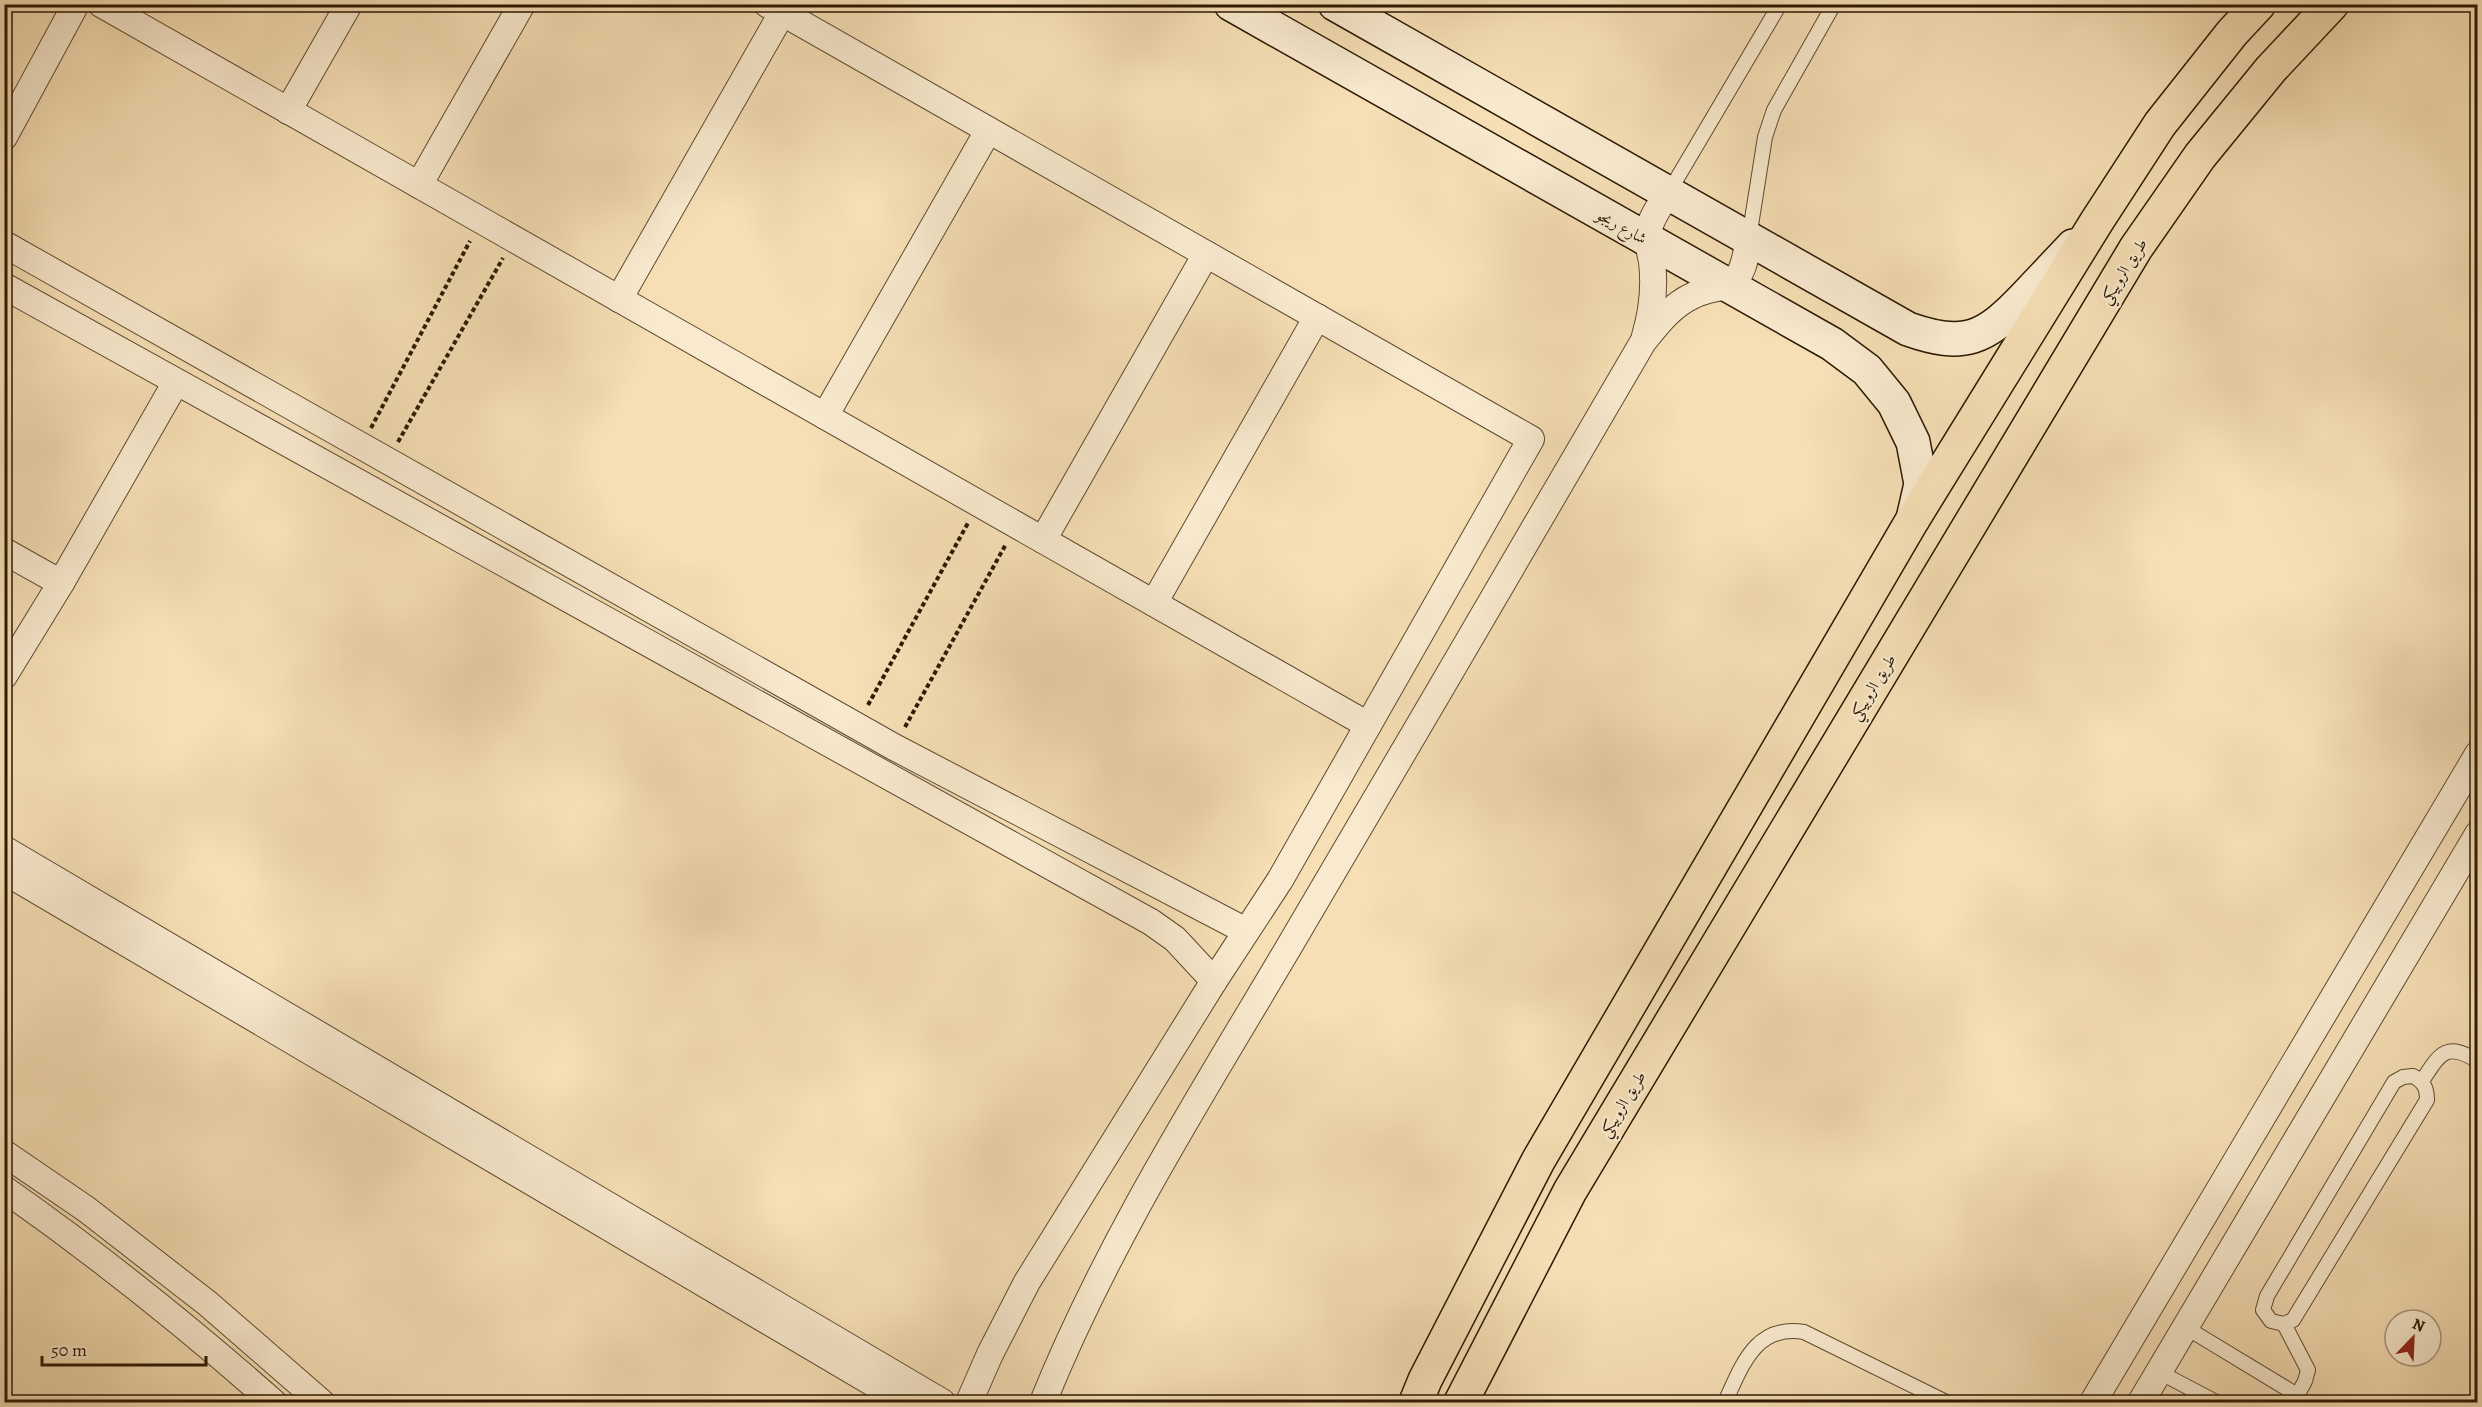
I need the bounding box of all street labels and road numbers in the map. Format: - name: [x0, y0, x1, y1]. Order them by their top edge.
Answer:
- street label: شارع ريجو: [1590, 203, 1651, 251]
- street label: طريق الروبيكي: [2095, 234, 2156, 311]
- street label: طريق الروبيكي: [1844, 650, 1905, 727]
- street label: طريق الروبيكي: [1594, 1067, 1655, 1144]

